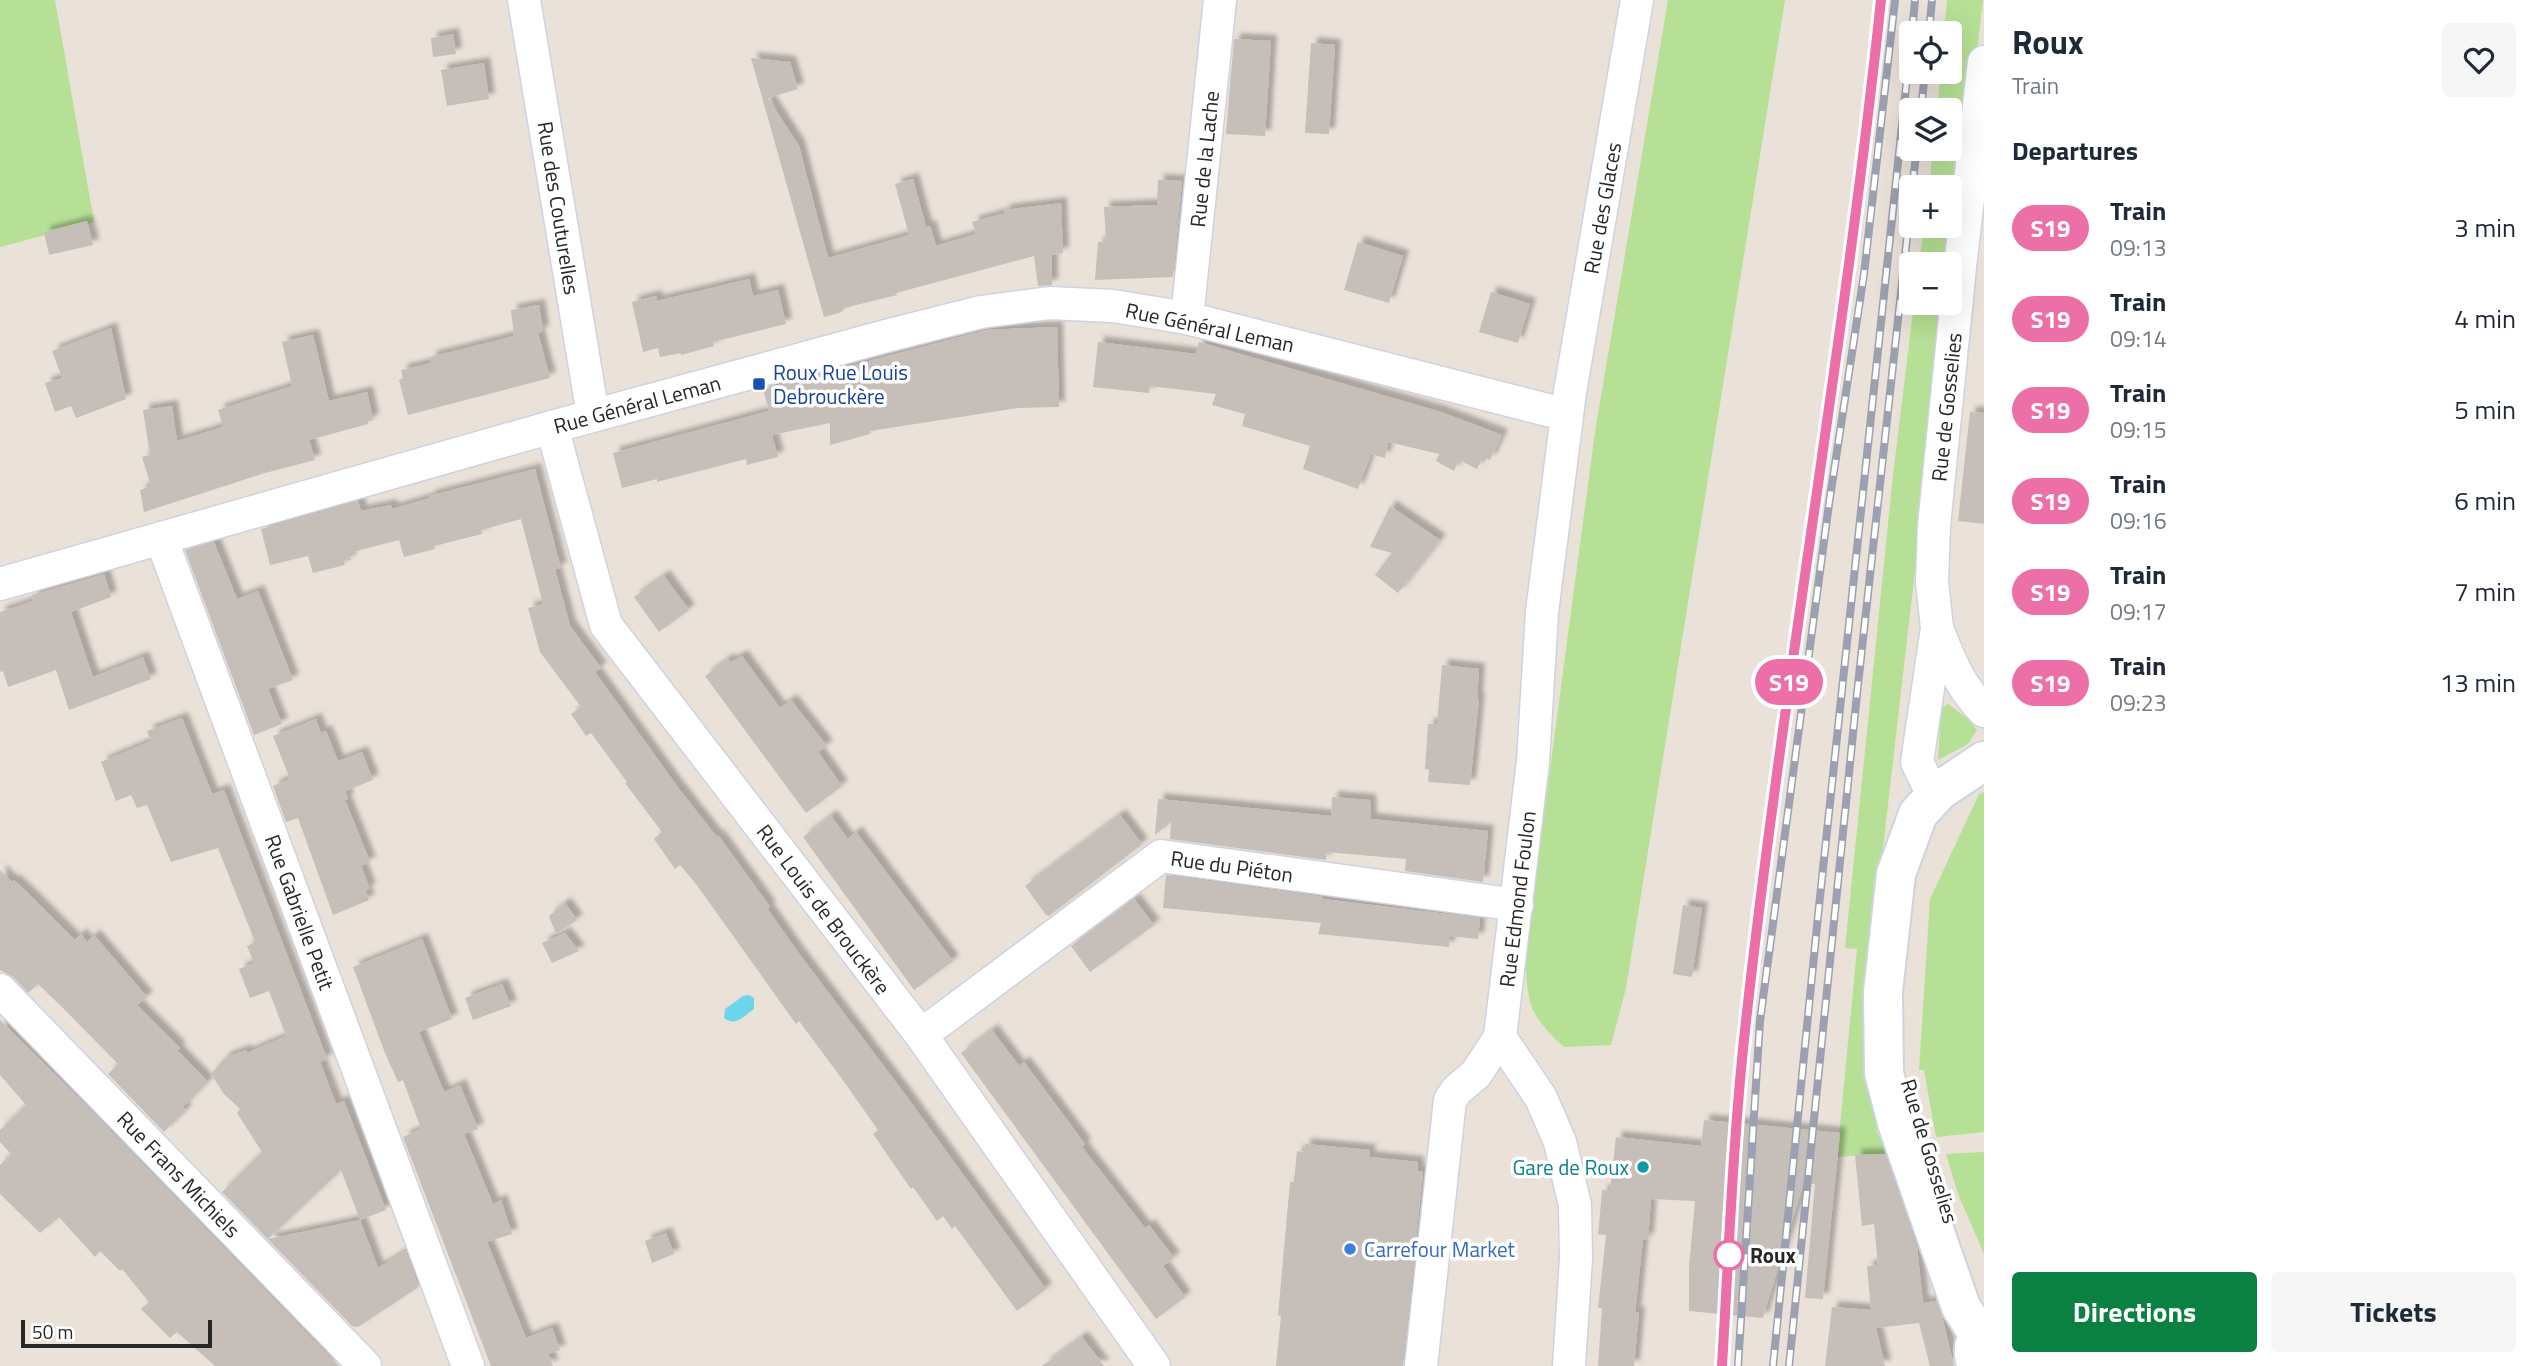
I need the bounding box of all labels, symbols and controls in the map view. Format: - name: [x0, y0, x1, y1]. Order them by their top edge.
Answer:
- text: Roux: [2012, 17, 2084, 67]
- map controls: [1899, 21, 1962, 315]
- button: locate: [1899, 21, 1962, 84]
- button: heart: [2442, 23, 2516, 97]
- text: Train: [2012, 68, 2059, 103]
- street label: Rue de la Lache: [1181, 89, 1227, 229]
- button: layers: [1899, 98, 1962, 161]
- street label: Rue des Couturelles: [530, 119, 588, 297]
- text: Departures: [2012, 131, 2138, 170]
- street label: Rue des Glaces: [1575, 140, 1629, 276]
- button: +: [1899, 175, 1962, 238]
- text: Train: [2110, 191, 2166, 230]
- text: 3 min: [2454, 208, 2516, 247]
- text: S19: [2031, 210, 2070, 246]
- text: 09:13: [2110, 230, 2167, 265]
- button: −: [1899, 252, 1962, 315]
- text: Train: [2110, 282, 2166, 321]
- street label: Rue Général Leman: [1123, 293, 1297, 361]
- text: 4 min: [2454, 299, 2516, 338]
- text: S19: [2031, 301, 2070, 337]
- text: 09:14: [2110, 321, 2167, 356]
- street label: Rue de Gosselies: [1922, 331, 1970, 483]
- place label: Roux Rue Louis Debrouckère: [773, 356, 908, 412]
- street label: Rue Général Leman: [550, 366, 724, 442]
- text: Train: [2110, 373, 2166, 412]
- marker: Roux Rue Louis Debrouckère: [751, 376, 767, 392]
- text: 5 min: [2454, 390, 2516, 429]
- text: S19: [2031, 392, 2070, 428]
- text: 09:15: [2110, 412, 2167, 447]
- text: Train: [2110, 464, 2166, 503]
- text: 6 min: [2454, 481, 2516, 520]
- text: S19: [2031, 483, 2070, 519]
- text: 09:16: [2110, 503, 2167, 538]
- text: Train: [2110, 555, 2166, 594]
- text: 7 min: [2454, 572, 2516, 611]
- text: S19: [2031, 574, 2070, 610]
- text: 09:17: [2110, 594, 2167, 629]
- text: Train: [2110, 646, 2166, 685]
- line badge: S19: [1749, 659, 1829, 705]
- text: 13 min: [2440, 663, 2516, 702]
- text: S19: [1769, 664, 1809, 700]
- text: S19: [2031, 665, 2070, 701]
- text: 09:23: [2110, 685, 2167, 720]
- street label: Rue Edmond Foulon: [1490, 809, 1544, 989]
- street label: Rue Louis de Brouckère: [749, 817, 899, 1001]
- street label: Rue Gabrielle Petit: [257, 830, 343, 995]
- street label: Rue du Piéton: [1169, 842, 1295, 890]
- street label: Rue de Gosselies: [1893, 1075, 1967, 1227]
- street label: Rue Frans Michiels: [110, 1103, 248, 1245]
- place label: Gare de Roux: [1512, 1151, 1629, 1183]
- marker: Gare de Roux: [1635, 1159, 1651, 1175]
- place label: Carrefour Market: [1364, 1233, 1516, 1265]
- place label: Roux: [1750, 1239, 1796, 1271]
- marker: Roux: [1714, 1240, 1744, 1270]
- marker: Carrefour Market: [1342, 1241, 1358, 1257]
- button: Directions: [2012, 1272, 2257, 1352]
- button: Tickets: [2271, 1272, 2516, 1352]
- scale bar: [21, 1317, 212, 1349]
- text: 50 m: [32, 1317, 73, 1346]

